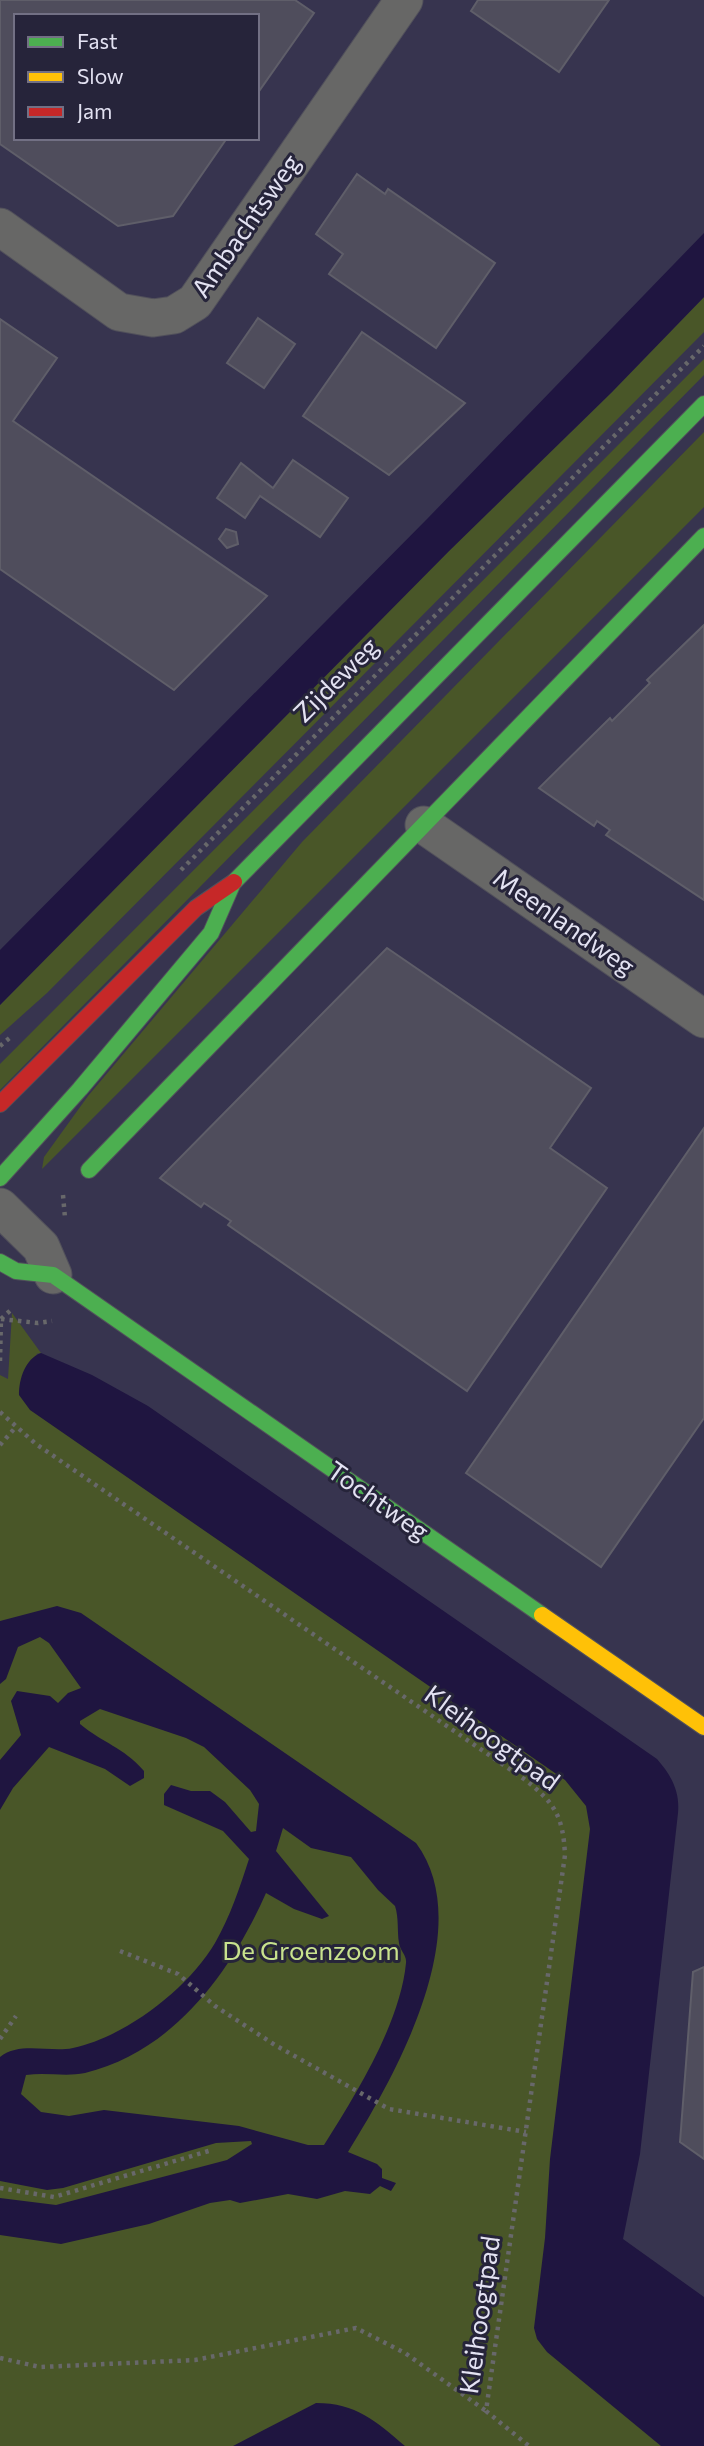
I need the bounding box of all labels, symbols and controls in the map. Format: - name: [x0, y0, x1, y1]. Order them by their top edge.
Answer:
- legend: [14, 14, 259, 140]
- text: Fast: [77, 28, 118, 53]
- text: Slow: [77, 63, 124, 88]
- text: Jam: [77, 98, 112, 123]
- street label: Ambachtsweg: [184, 148, 306, 303]
- street label: Zijdeweg: [286, 630, 384, 728]
- street label: Meenlandweg: [488, 861, 642, 981]
- street label: Tochtweg: [322, 1454, 436, 1546]
- street label: Kleihoogtpad: [419, 1677, 566, 1796]
- park label: De Groenzoom: [222, 1934, 400, 1965]
- street label: Kleihoogtpad: [452, 2234, 505, 2396]

